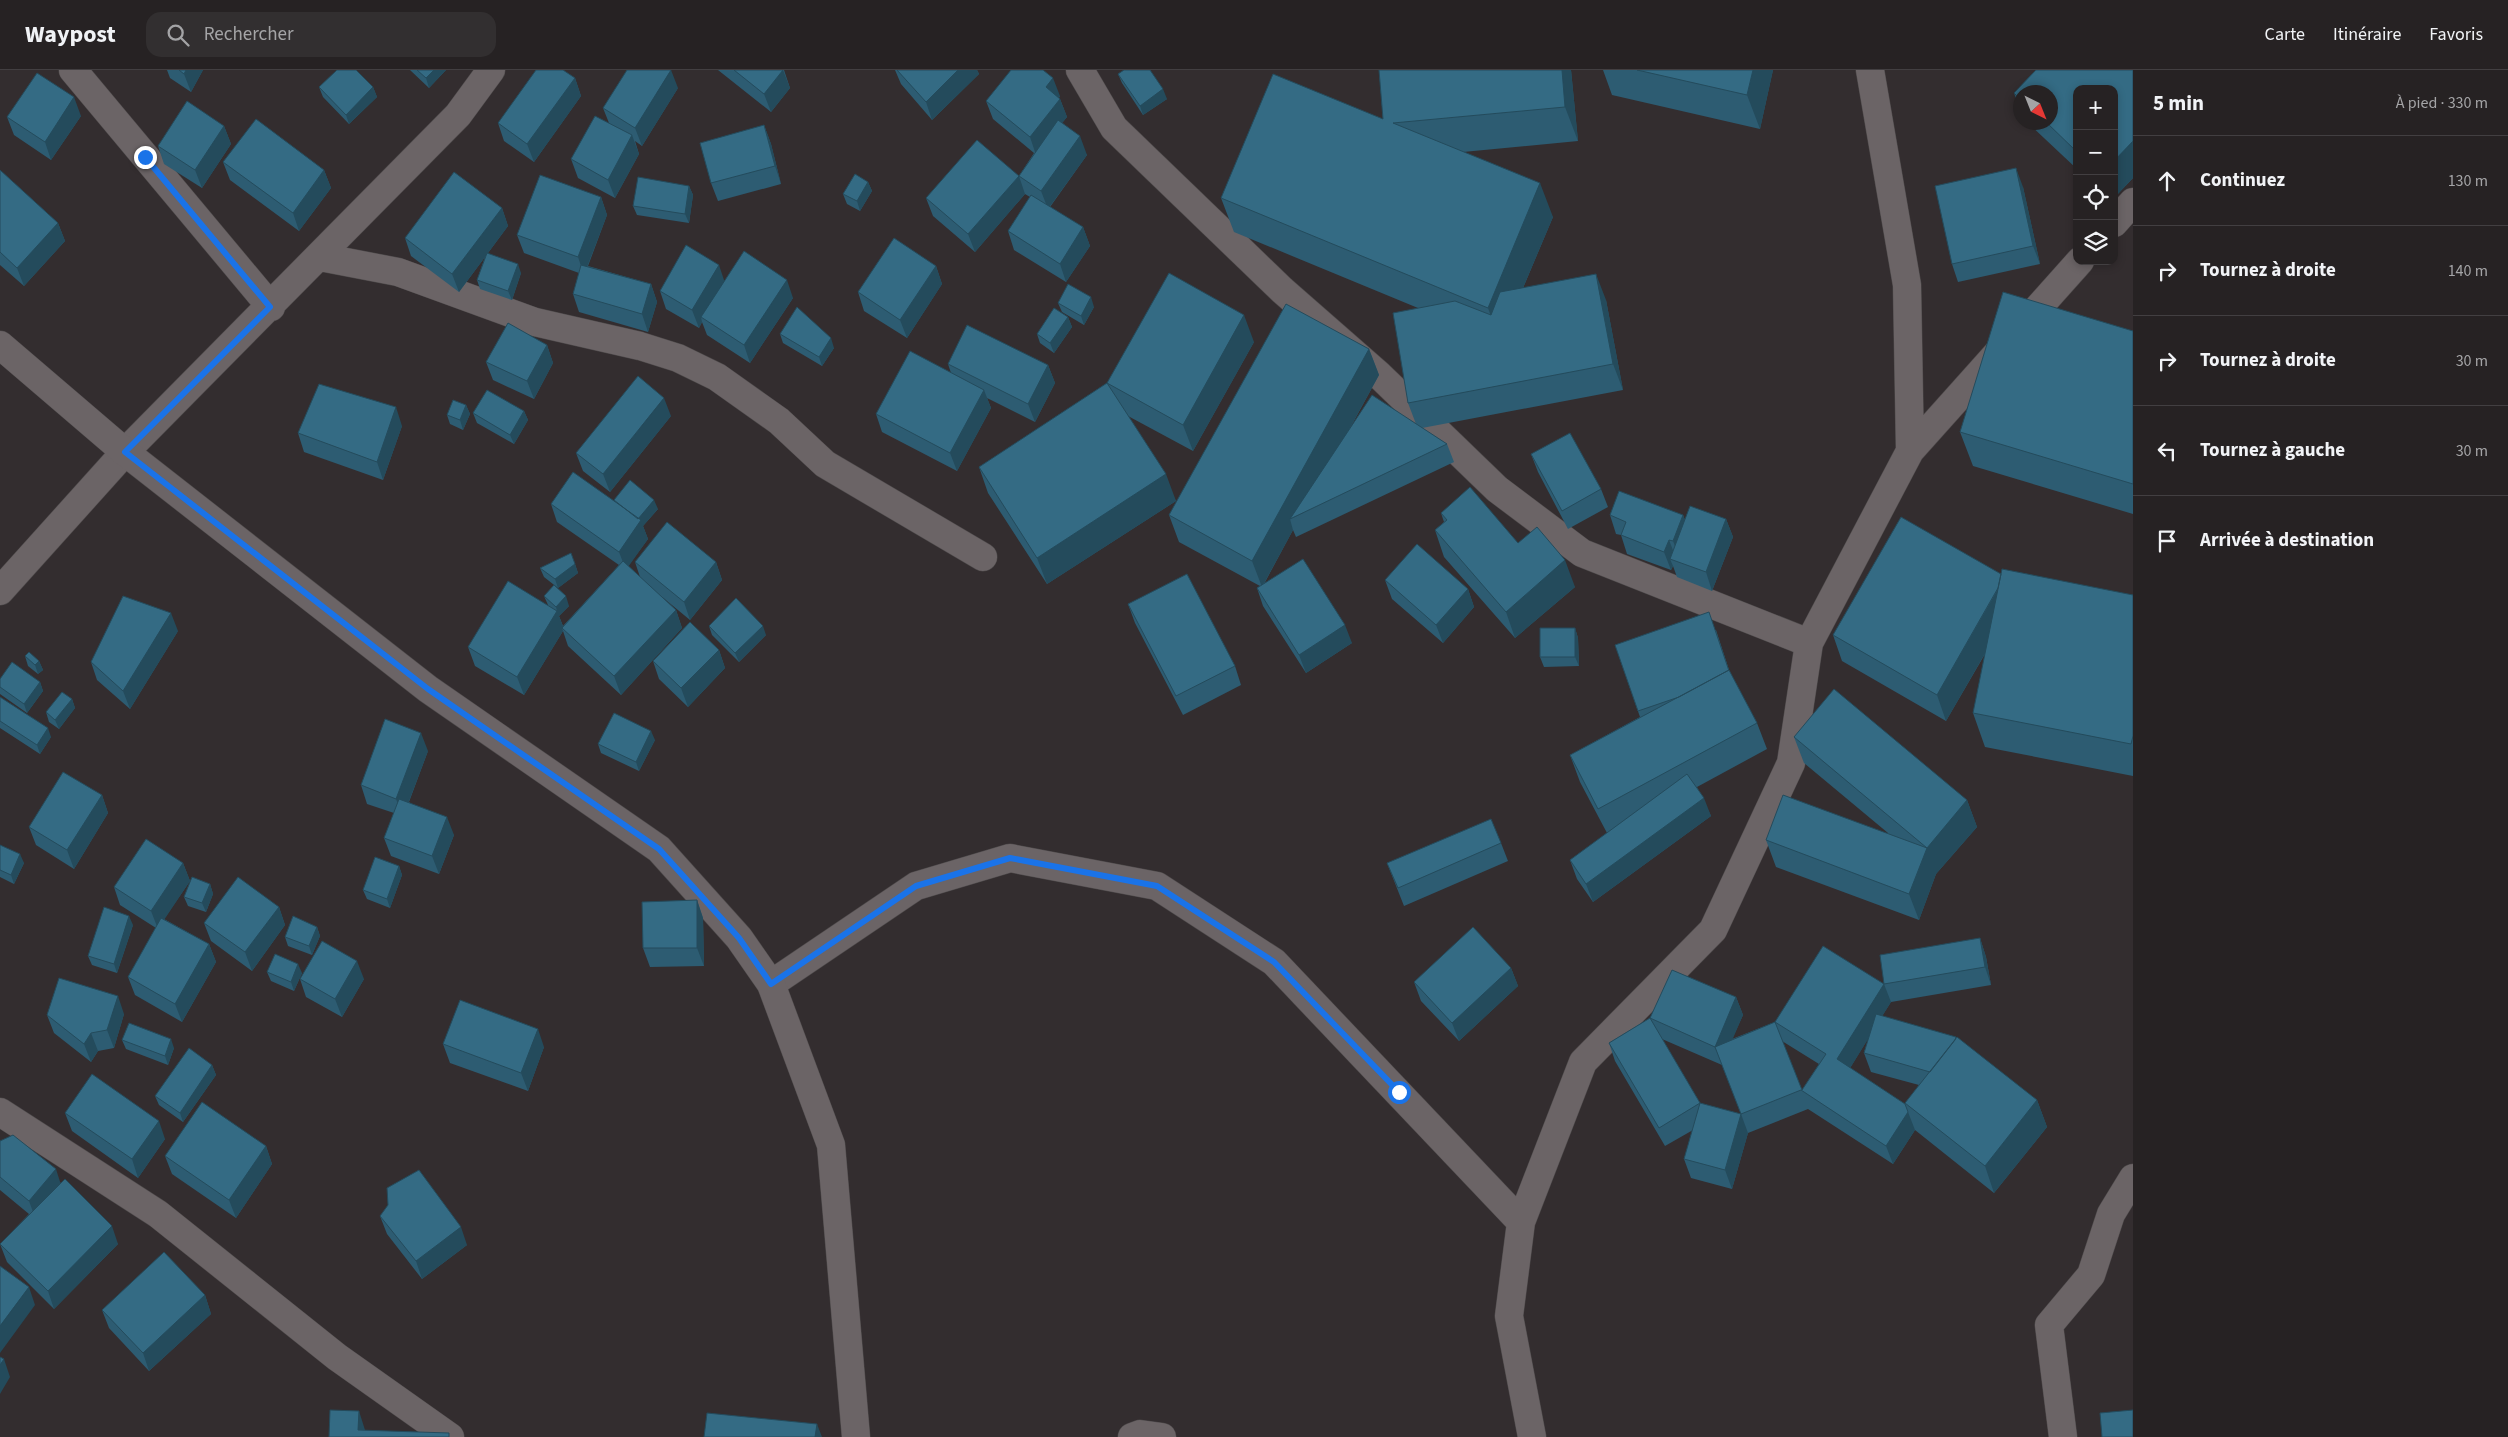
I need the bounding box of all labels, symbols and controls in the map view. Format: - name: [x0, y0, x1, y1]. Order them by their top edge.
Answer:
- search box: [146, 12, 496, 57]
- text: Waypost: [25, 17, 116, 52]
- icon: search: [164, 21, 192, 49]
- text: Rechercher: [204, 21, 294, 48]
- text: Carte: [2265, 22, 2305, 47]
- text: Itinéraire: [2333, 22, 2401, 47]
- text: Favoris: [2429, 22, 2483, 47]
- north arrow: [2013, 85, 2058, 130]
- map controls: [2073, 85, 2118, 265]
- button: +: [2073, 85, 2118, 130]
- text: 5 min: [2153, 88, 2204, 118]
- text: À pied · 330 m: [2396, 92, 2488, 114]
- button: −: [2073, 130, 2118, 175]
- route end: [134, 146, 157, 169]
- icon: ahead: [2153, 167, 2181, 195]
- text: Continuez: [2200, 167, 2285, 194]
- text: 130 m: [2448, 170, 2488, 192]
- button: locate: [2073, 175, 2118, 220]
- button: layers: [2073, 220, 2118, 265]
- icon: right: [2153, 257, 2181, 285]
- text: Tournez à droite: [2200, 257, 2336, 284]
- text: 140 m: [2448, 260, 2488, 282]
- icon: right: [2153, 347, 2181, 375]
- text: Tournez à droite: [2200, 347, 2336, 374]
- text: 30 m: [2456, 350, 2488, 372]
- icon: left: [2153, 437, 2181, 465]
- text: Tournez à gauche: [2200, 437, 2345, 464]
- text: 30 m: [2456, 440, 2488, 462]
- icon: arrive: [2153, 527, 2181, 555]
- text: Arrivée à destination: [2200, 527, 2374, 554]
- route start: [1388, 1081, 1411, 1104]

